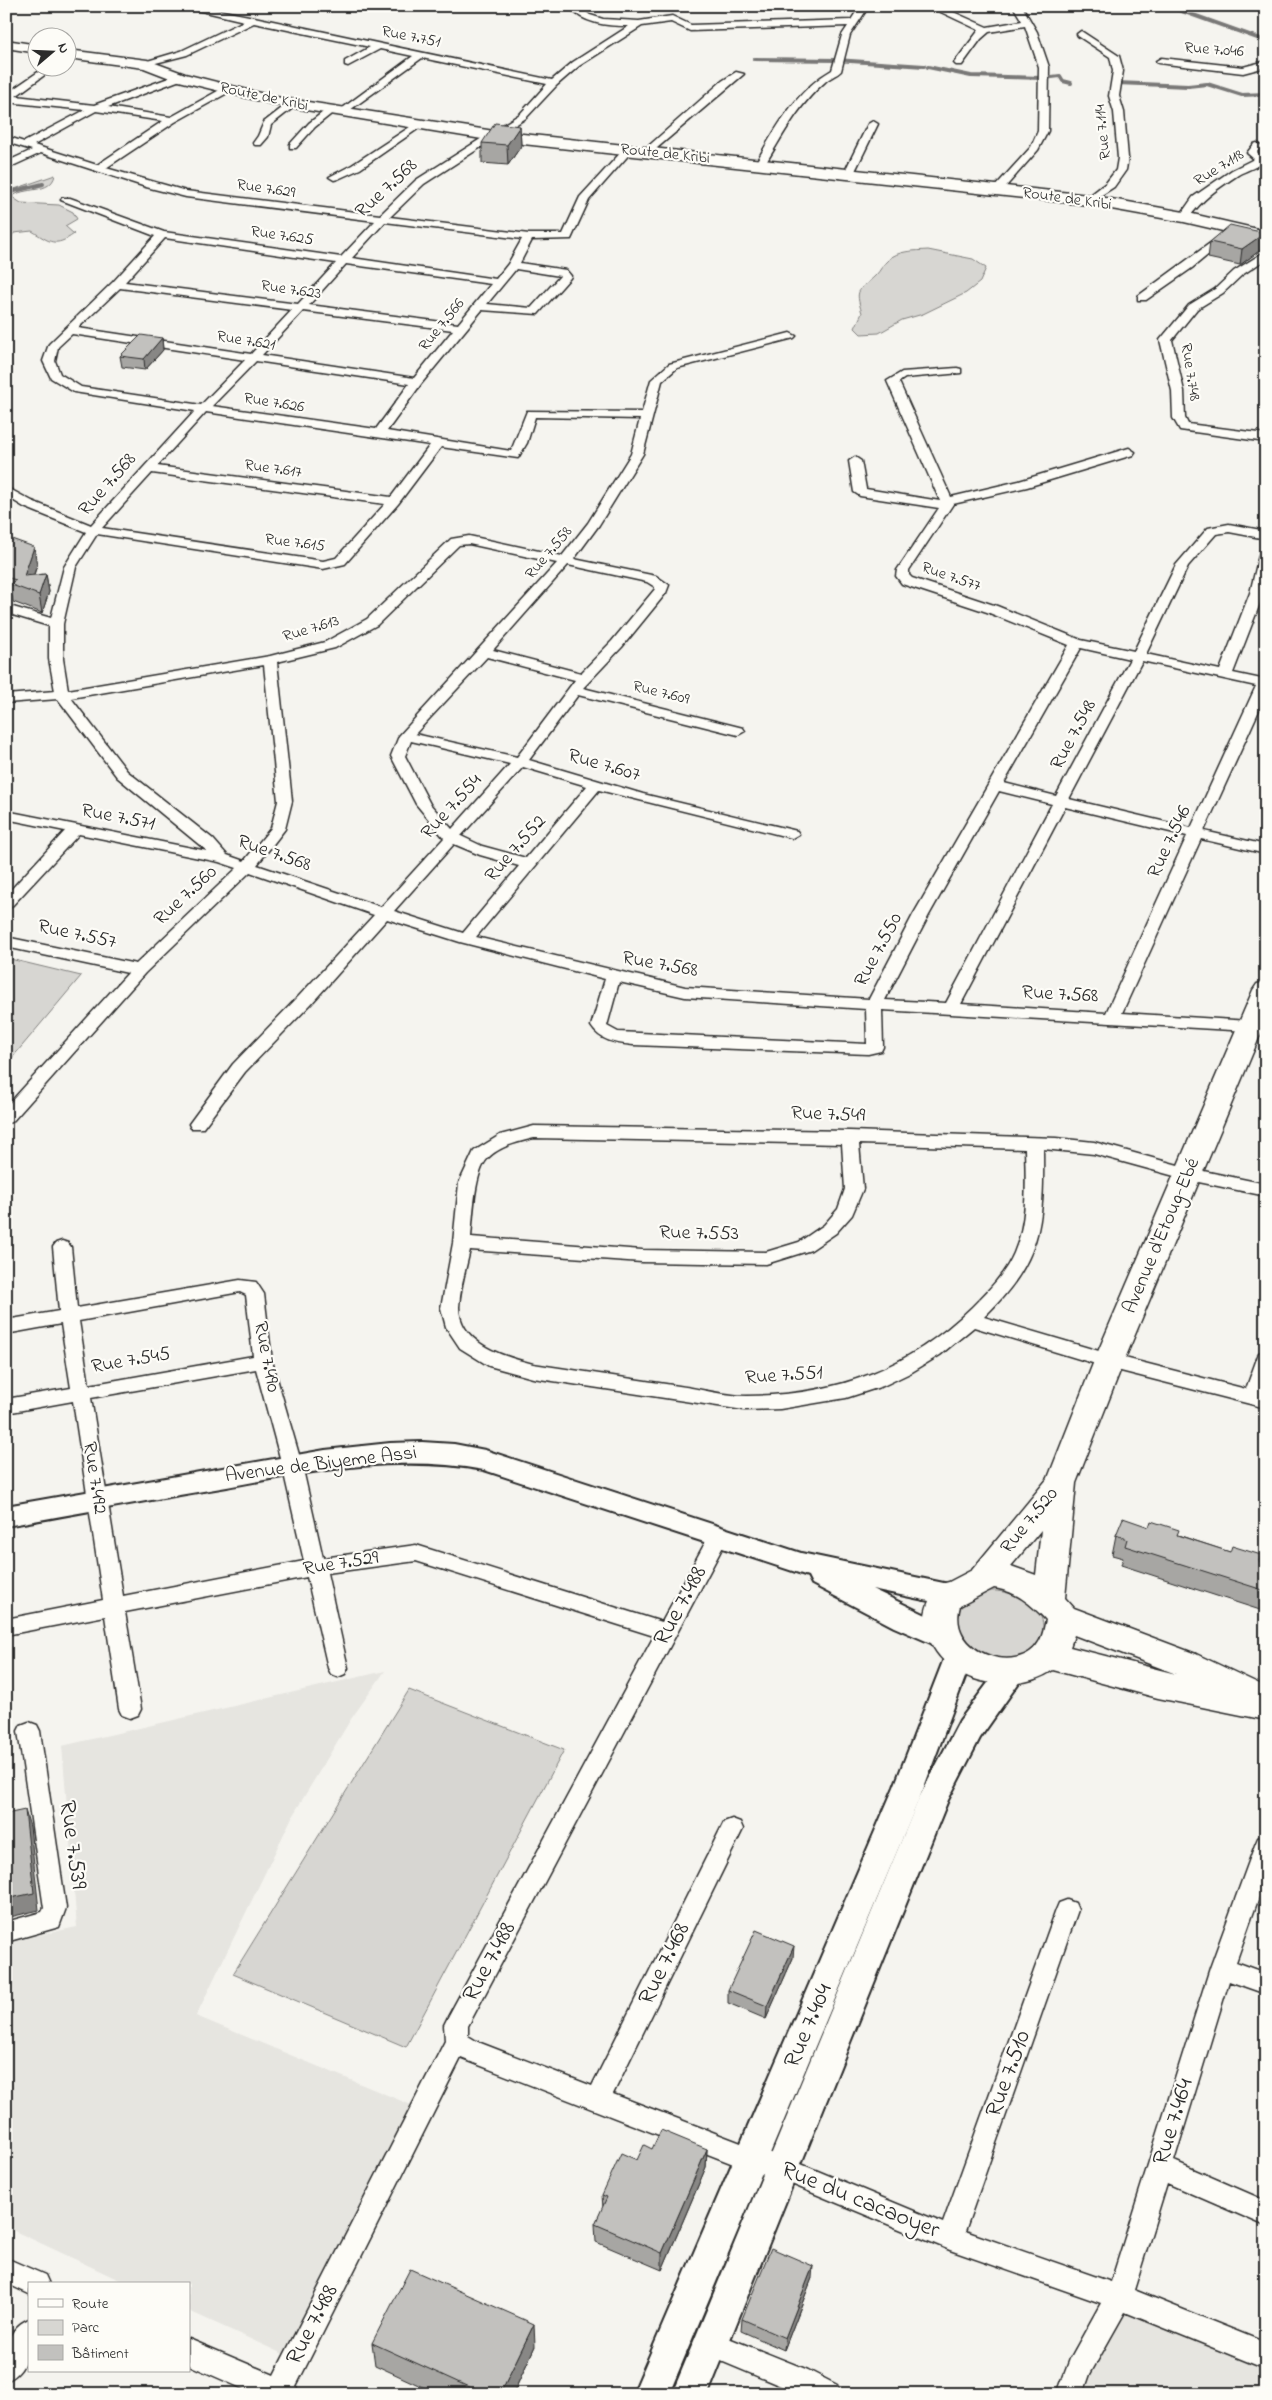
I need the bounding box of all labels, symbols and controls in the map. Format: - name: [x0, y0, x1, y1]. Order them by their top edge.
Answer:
- street label: Rue 7.751: [379, 20, 443, 54]
- north arrow: [28, 28, 78, 78]
- street label: Rue 7.046: [1183, 36, 1245, 64]
- text: N: [51, 40, 74, 56]
- street label: Route de Kribi: [218, 76, 311, 118]
- street label: Rue 7.114: [1088, 103, 1118, 161]
- street label: Route de Kribi: [619, 137, 711, 171]
- street label: Rue 7.118: [1189, 143, 1249, 193]
- street label: Rue 7.568: [349, 152, 425, 226]
- street label: Rue 7.629: [235, 173, 297, 205]
- street label: Route de Kribi: [1021, 181, 1113, 217]
- street label: Rue 7.625: [249, 220, 315, 252]
- street label: Rue 7.623: [259, 274, 323, 306]
- street label: Rue 7.566: [413, 293, 471, 357]
- street label: Rue 7.621: [215, 325, 277, 357]
- street label: Rue 7.748: [1174, 341, 1206, 403]
- street label: Rue 7.626: [242, 386, 306, 420]
- street label: Rue 7.568: [72, 447, 144, 523]
- street label: Rue 7.617: [243, 453, 304, 485]
- street label: Rue 7.558: [519, 521, 579, 585]
- street label: Rue 7.615: [264, 527, 326, 559]
- street label: Rue 7.577: [918, 556, 984, 598]
- street label: Rue 7.613: [280, 609, 342, 649]
- street label: Rue 7.609: [630, 674, 692, 712]
- street label: Rue 7.548: [1043, 695, 1105, 775]
- street label: Rue 7.607: [564, 742, 644, 790]
- street label: Rue 7.554: [415, 768, 489, 846]
- street label: Rue 7.571: [79, 797, 157, 839]
- street label: Rue 7.546: [1141, 801, 1200, 883]
- street label: Rue 7.552: [478, 809, 554, 889]
- street label: Rue 7.568: [233, 828, 315, 880]
- street label: Rue 7.560: [148, 859, 225, 933]
- street label: Rue 7.550: [847, 907, 911, 992]
- street label: Rue 7.557: [35, 913, 119, 957]
- street label: Rue 7.568: [620, 944, 700, 986]
- street label: Rue 7.568: [1021, 979, 1099, 1011]
- street label: Rue 7.549: [790, 1099, 866, 1131]
- street label: Avenue d'Etoug-Ebé: [1116, 1153, 1209, 1319]
- street label: Rue 7.553: [659, 1219, 739, 1249]
- street label: Rue 7.490: [245, 1319, 287, 1395]
- street label: Rue 7.545: [89, 1340, 173, 1382]
- street label: Rue 7.551: [744, 1359, 824, 1393]
- street label: Avenue de Biyeme Assi: [223, 1439, 419, 1491]
- street label: Rue 7.492: [74, 1440, 114, 1516]
- street label: Rue 7.520: [994, 1481, 1066, 1561]
- street label: Rue 7.529: [301, 1544, 381, 1584]
- street label: Rue 7.488: [645, 1560, 717, 1652]
- street label: Rue 7.539: [48, 1798, 96, 1892]
- street label: Rue 7.488: [454, 1916, 526, 2008]
- street label: Rue 7.468: [630, 1917, 700, 2011]
- street label: Rue 7.404: [776, 1978, 842, 2074]
- street label: Rue 7.510: [977, 2026, 1041, 2122]
- street label: Rue 7.464: [1144, 2074, 1204, 2170]
- street label: Rue du cacaoyer: [775, 2153, 945, 2250]
- street label: Rue 7.488: [278, 2279, 348, 2371]
- legend: [28, 2282, 190, 2372]
- text: Route: [72, 2293, 109, 2315]
- text: Parc: [72, 2317, 100, 2339]
- text: Bâtiment: [71, 2343, 129, 2365]

